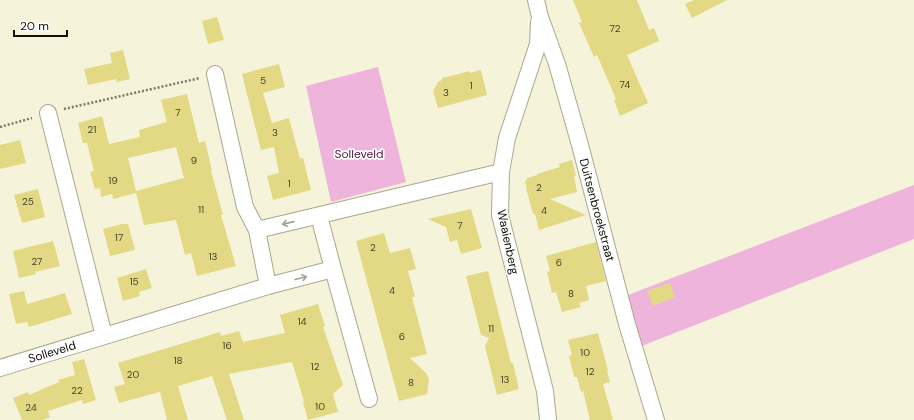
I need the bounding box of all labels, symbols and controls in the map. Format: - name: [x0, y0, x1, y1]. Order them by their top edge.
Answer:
- scale bar: [14, 12, 67, 38]
- text: 20 m: [20, 18, 49, 34]
- house number: 72: [610, 22, 621, 35]
- house number: 5: [260, 74, 266, 87]
- house number: 74: [620, 78, 630, 91]
- house number: 1: [469, 79, 473, 92]
- house number: 3: [443, 86, 449, 99]
- house number: 7: [175, 106, 181, 119]
- house number: 21: [88, 123, 96, 136]
- house number: 3: [272, 126, 278, 139]
- park label: Solleveld: [334, 146, 384, 162]
- house number: 9: [191, 154, 197, 167]
- street label: Duitsenbroekstraat: [576, 157, 619, 264]
- house number: 19: [108, 174, 118, 187]
- house number: 1: [287, 177, 291, 190]
- house number: 2: [536, 181, 542, 194]
- house number: 25: [22, 195, 34, 208]
- house number: 11: [198, 203, 204, 216]
- house number: 4: [541, 204, 547, 217]
- street label: Waaienberg: [493, 208, 523, 276]
- house number: 7: [457, 219, 463, 232]
- one-way arrow: [282, 220, 295, 228]
- house number: 17: [115, 231, 123, 244]
- house number: 2: [370, 241, 376, 254]
- house number: 13: [208, 250, 218, 263]
- house number: 27: [32, 255, 42, 268]
- house number: 6: [556, 256, 562, 269]
- one-way arrow: [294, 273, 307, 281]
- house number: 15: [129, 275, 139, 288]
- house number: 4: [389, 284, 395, 297]
- house number: 8: [568, 287, 574, 300]
- house number: 14: [297, 315, 307, 328]
- house number: 11: [488, 322, 494, 335]
- house number: 6: [399, 330, 405, 343]
- street label: Solleveld: [26, 337, 78, 367]
- house number: 16: [222, 339, 232, 352]
- house number: 10: [580, 346, 590, 359]
- house number: 18: [173, 354, 183, 367]
- house number: 12: [311, 360, 320, 373]
- house number: 12: [586, 365, 595, 378]
- house number: 20: [127, 368, 139, 381]
- house number: 13: [500, 373, 510, 386]
- house number: 8: [408, 376, 414, 389]
- house number: 22: [71, 384, 83, 397]
- house number: 10: [315, 400, 325, 413]
- house number: 24: [25, 401, 37, 414]

